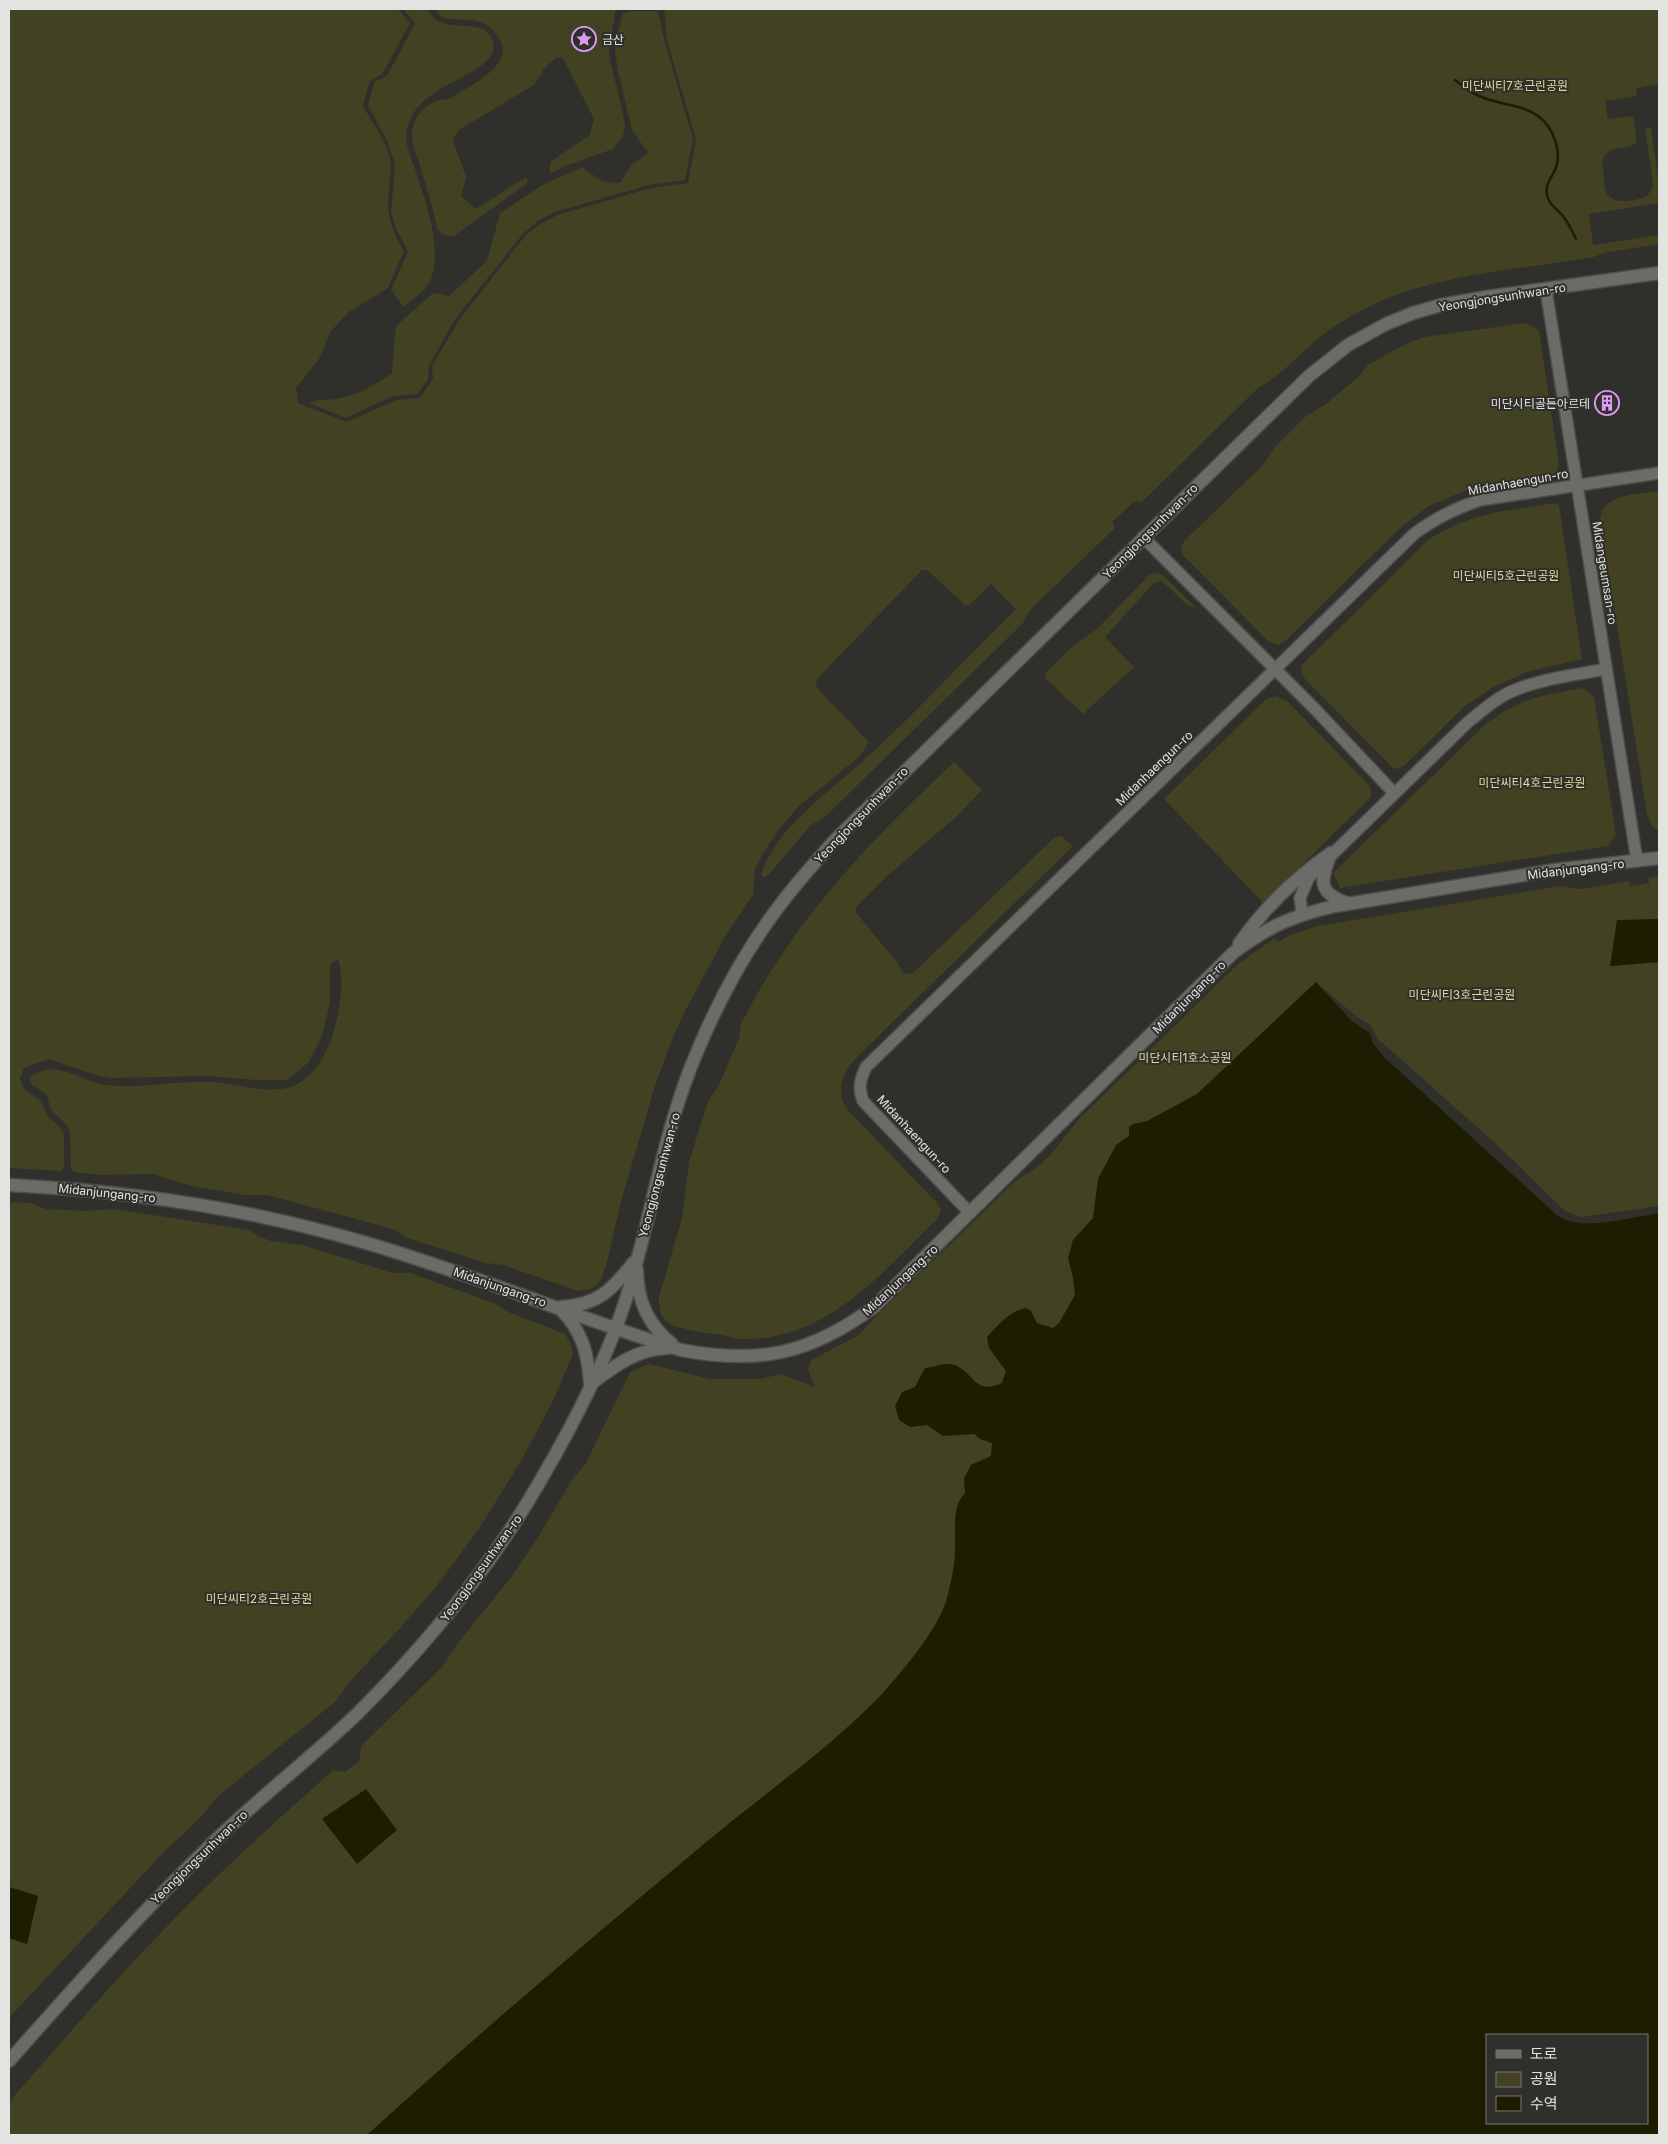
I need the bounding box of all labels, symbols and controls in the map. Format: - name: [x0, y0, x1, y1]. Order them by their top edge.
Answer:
- place icon: 금산: [571, 26, 597, 52]
- place label: 금산: [602, 32, 624, 47]
- park label: 미단씨티7호근린공원: [1462, 78, 1568, 93]
- street label: Yeongjongsunhwan-ro: [1437, 280, 1567, 314]
- building icon: 미단시티골든아르테: [1594, 390, 1620, 416]
- place label: 미단시티골든아르테: [1491, 396, 1590, 411]
- street label: Midanhaengun-ro: [1467, 466, 1569, 498]
- street label: Yeongjongsunhwan-ro: [1099, 480, 1201, 582]
- street label: Midangeumsan-ro: [1589, 520, 1621, 626]
- park label: 미단씨티5호근린공원: [1453, 568, 1559, 583]
- street label: Midanhaengun-ro: [1112, 727, 1196, 809]
- street label: Yeongjongsunhwan-ro: [811, 763, 911, 867]
- park label: 미단씨티4호근린공원: [1478, 775, 1586, 790]
- street label: Midanjungang-ro: [1527, 856, 1625, 882]
- street label: Midanjungang-ro: [1149, 957, 1229, 1037]
- park label: 미단씨티3호근린공원: [1409, 987, 1515, 1002]
- park label: 미단시티1호소공원: [1138, 1050, 1232, 1065]
- street label: Midanhaengun-ro: [874, 1092, 954, 1176]
- street label: Yeongjongsunhwan-ro: [635, 1111, 683, 1239]
- street label: Midanjungang-ro: [58, 1180, 156, 1206]
- street label: Midanjungang-ro: [859, 1241, 941, 1319]
- street label: Midanjungang-ro: [451, 1264, 549, 1310]
- street label: Yeongjongsunhwan-ro: [437, 1512, 525, 1624]
- park label: 미단씨티2호근린공원: [206, 1591, 312, 1606]
- street label: Yeongjongsunhwan-ro: [147, 1807, 251, 1907]
- legend: [1486, 2034, 1648, 2124]
- text: 도로: [1530, 2044, 1558, 2063]
- text: 공원: [1530, 2069, 1558, 2088]
- text: 수역: [1530, 2094, 1558, 2113]

